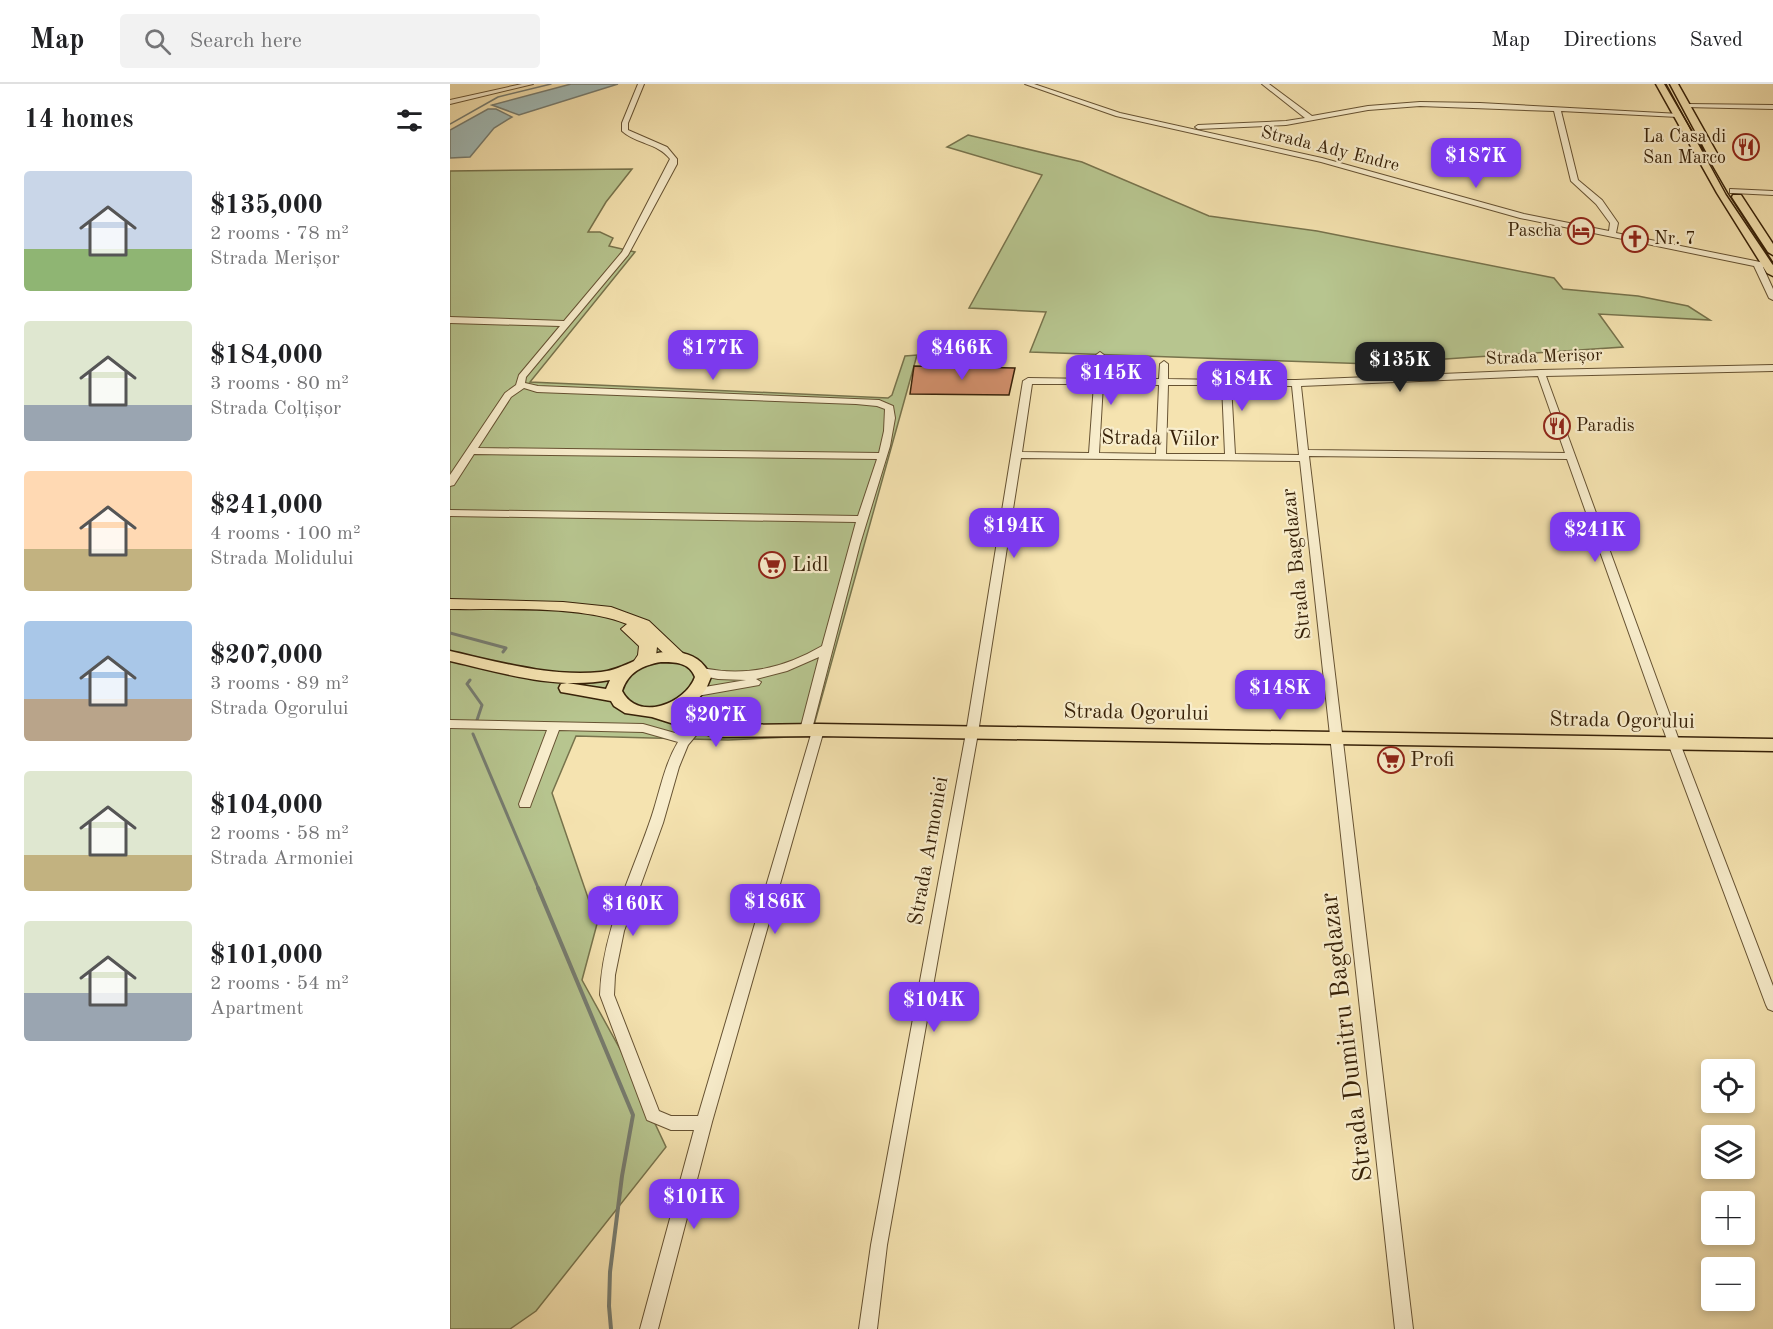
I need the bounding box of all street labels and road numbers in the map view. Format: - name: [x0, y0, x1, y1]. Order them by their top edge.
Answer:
- street label: Strada Ady Endre: [1259, 123, 1401, 175]
- street label: Strada Merișor: [1485, 346, 1603, 369]
- street label: Strada Viilor: [1101, 427, 1220, 451]
- street label: Strada Bagdazar: [1279, 487, 1315, 641]
- street label: Strada Ogorului: [1063, 701, 1209, 725]
- street label: Strada Ogorului: [1549, 709, 1695, 733]
- street label: Strada Armoniei: [906, 775, 952, 927]
- street label: Strada Dumitru Bagdazar: [1316, 890, 1378, 1183]

